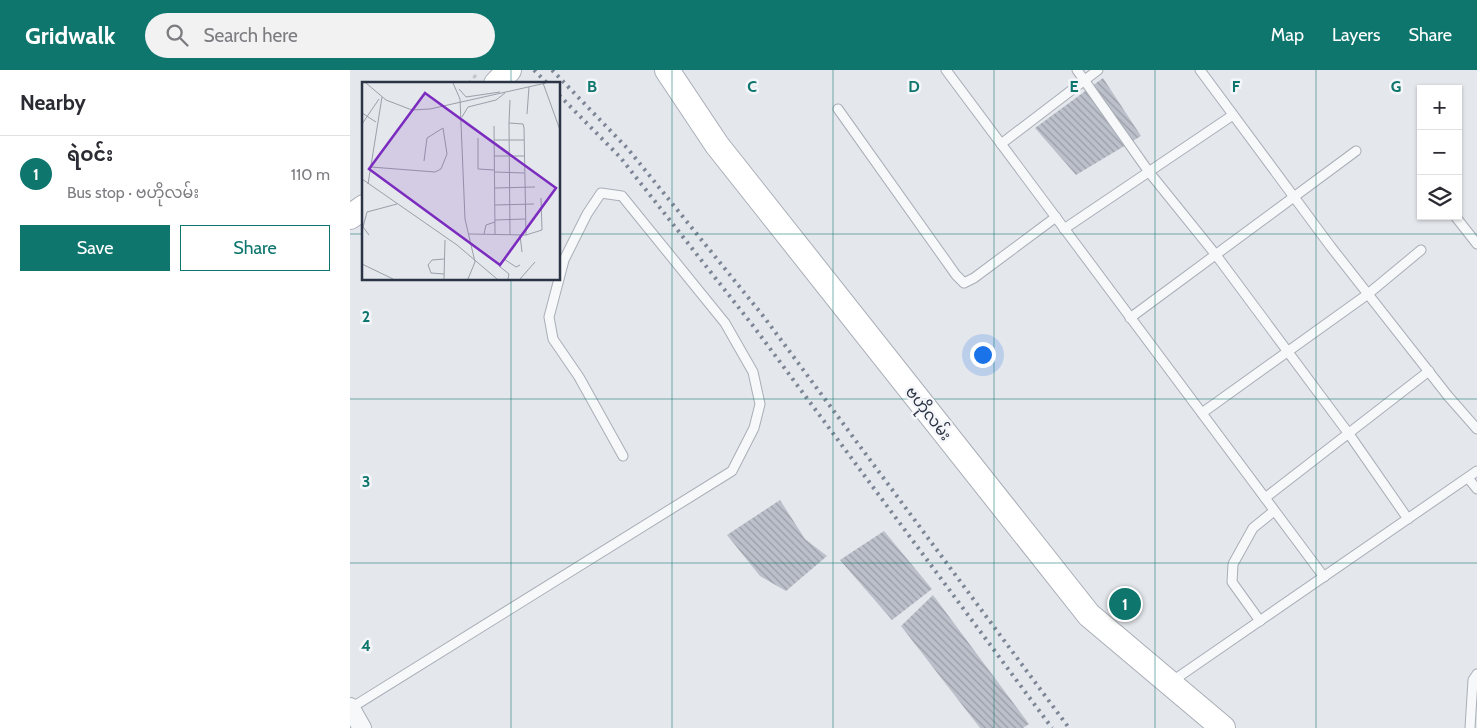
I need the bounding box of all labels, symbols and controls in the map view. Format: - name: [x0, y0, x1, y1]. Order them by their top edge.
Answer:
- search box: [145, 13, 495, 58]
- text: Gridwalk: [25, 21, 115, 50]
- icon: search: [163, 21, 191, 49]
- text: Search here: [203, 24, 298, 47]
- text: Map: [1271, 24, 1304, 46]
- text: Layers: [1332, 24, 1381, 46]
- text: Share: [1409, 24, 1452, 46]
- text: B: [587, 77, 597, 96]
- text: C: [747, 77, 757, 96]
- text: D: [908, 77, 920, 96]
- text: E: [1069, 77, 1079, 96]
- text: F: [1232, 77, 1241, 96]
- text: G: [1391, 77, 1401, 96]
- inset map: [362, 82, 560, 280]
- map controls: [1417, 85, 1462, 220]
- button: +: [1417, 85, 1462, 130]
- text: Nearby: [20, 90, 86, 115]
- button: −: [1417, 130, 1462, 175]
- text: ရဲဝင်း: [67, 143, 113, 166]
- text: 1: [33, 165, 39, 184]
- text: 110 m: [291, 165, 330, 184]
- button: layers: [1417, 175, 1462, 220]
- text: Bus stop · ဗဟိုလမ်း: [67, 183, 199, 202]
- button: Save: [20, 225, 170, 271]
- button: Share: [180, 225, 330, 271]
- text: 2: [362, 307, 370, 326]
- your location: [970, 342, 996, 368]
- street label: ဗဟိုလမ်း: [898, 381, 957, 447]
- text: 3: [362, 472, 370, 491]
- pin: 1: [1109, 585, 1141, 623]
- text: 4: [361, 636, 371, 655]

